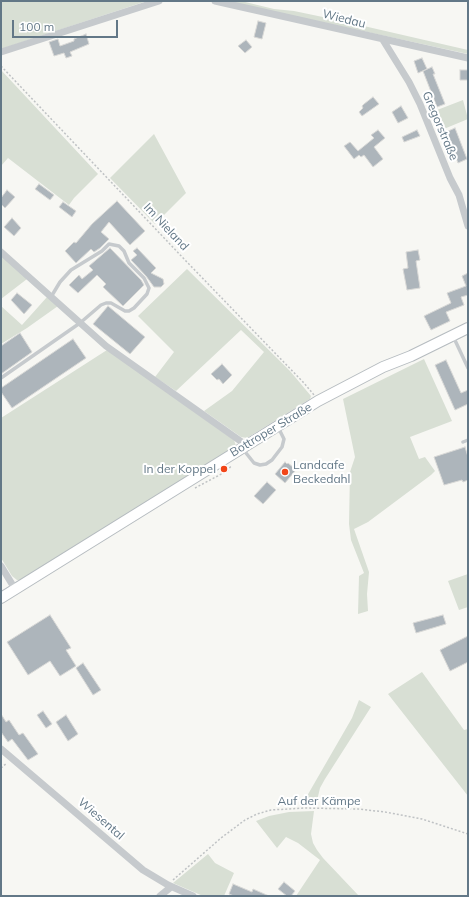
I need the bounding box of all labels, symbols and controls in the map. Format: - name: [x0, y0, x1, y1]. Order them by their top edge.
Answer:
- street label: Wiedau: [321, 7, 367, 31]
- scale bar: [14, 12, 120, 38]
- text: 100 m: [19, 19, 54, 34]
- street label: Gregorstraße: [419, 89, 461, 163]
- street label: Im Nieland: [140, 200, 192, 254]
- street label: Bottroper Straße: [228, 400, 314, 460]
- place label: Landcafe Beckedahl: [293, 458, 350, 486]
- place label: In der Koppel: [143, 462, 216, 476]
- marker: In der Koppel: [219, 464, 229, 474]
- marker: Landcafe Beckedahl: [280, 467, 290, 477]
- street label: Auf der Kämpe: [277, 794, 361, 808]
- street label: Wiesental: [75, 795, 127, 843]

